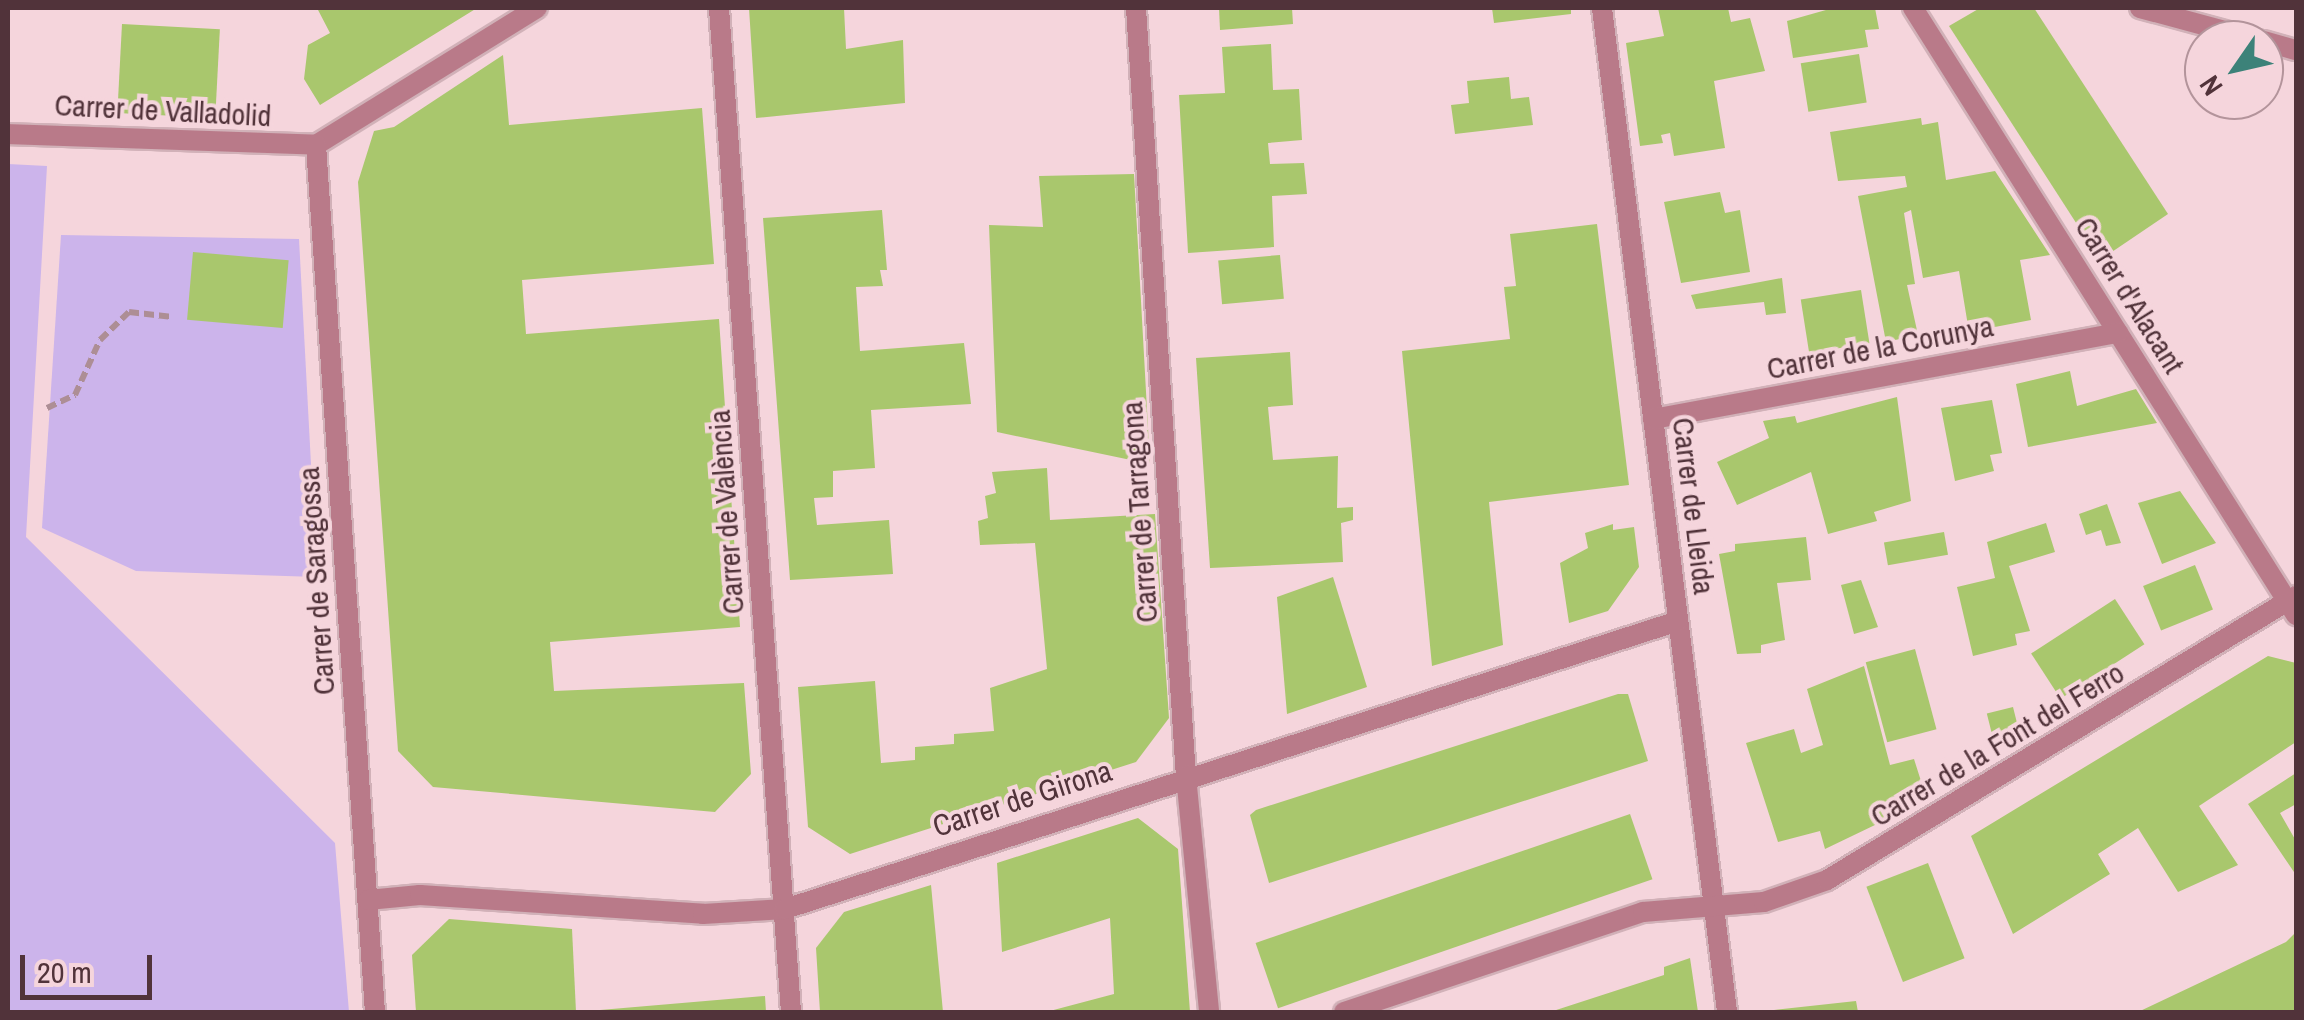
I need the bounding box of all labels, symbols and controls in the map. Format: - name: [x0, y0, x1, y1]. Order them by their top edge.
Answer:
- north arrow: [2184, 20, 2284, 120]
- text: N: [2190, 68, 2231, 103]
- street label: Carrer de Valladolid: [54, 86, 272, 134]
- street label: Carrer d'Alacant: [2068, 210, 2192, 380]
- street label: Carrer de la Corunya: [1764, 307, 1996, 387]
- street label: Carrer de Tarragona: [1113, 400, 1165, 624]
- street label: Carrer de València: [701, 409, 751, 615]
- street label: Carrer de Lleida: [1665, 416, 1723, 596]
- street label: Carrer de Saragossa: [290, 466, 342, 696]
- street label: Carrer de la Font del Ferro: [1864, 654, 2130, 834]
- street label: Carrer de Girona: [928, 752, 1116, 844]
- scale bar: [25, 935, 158, 997]
- text: 20 m: [37, 952, 92, 992]

